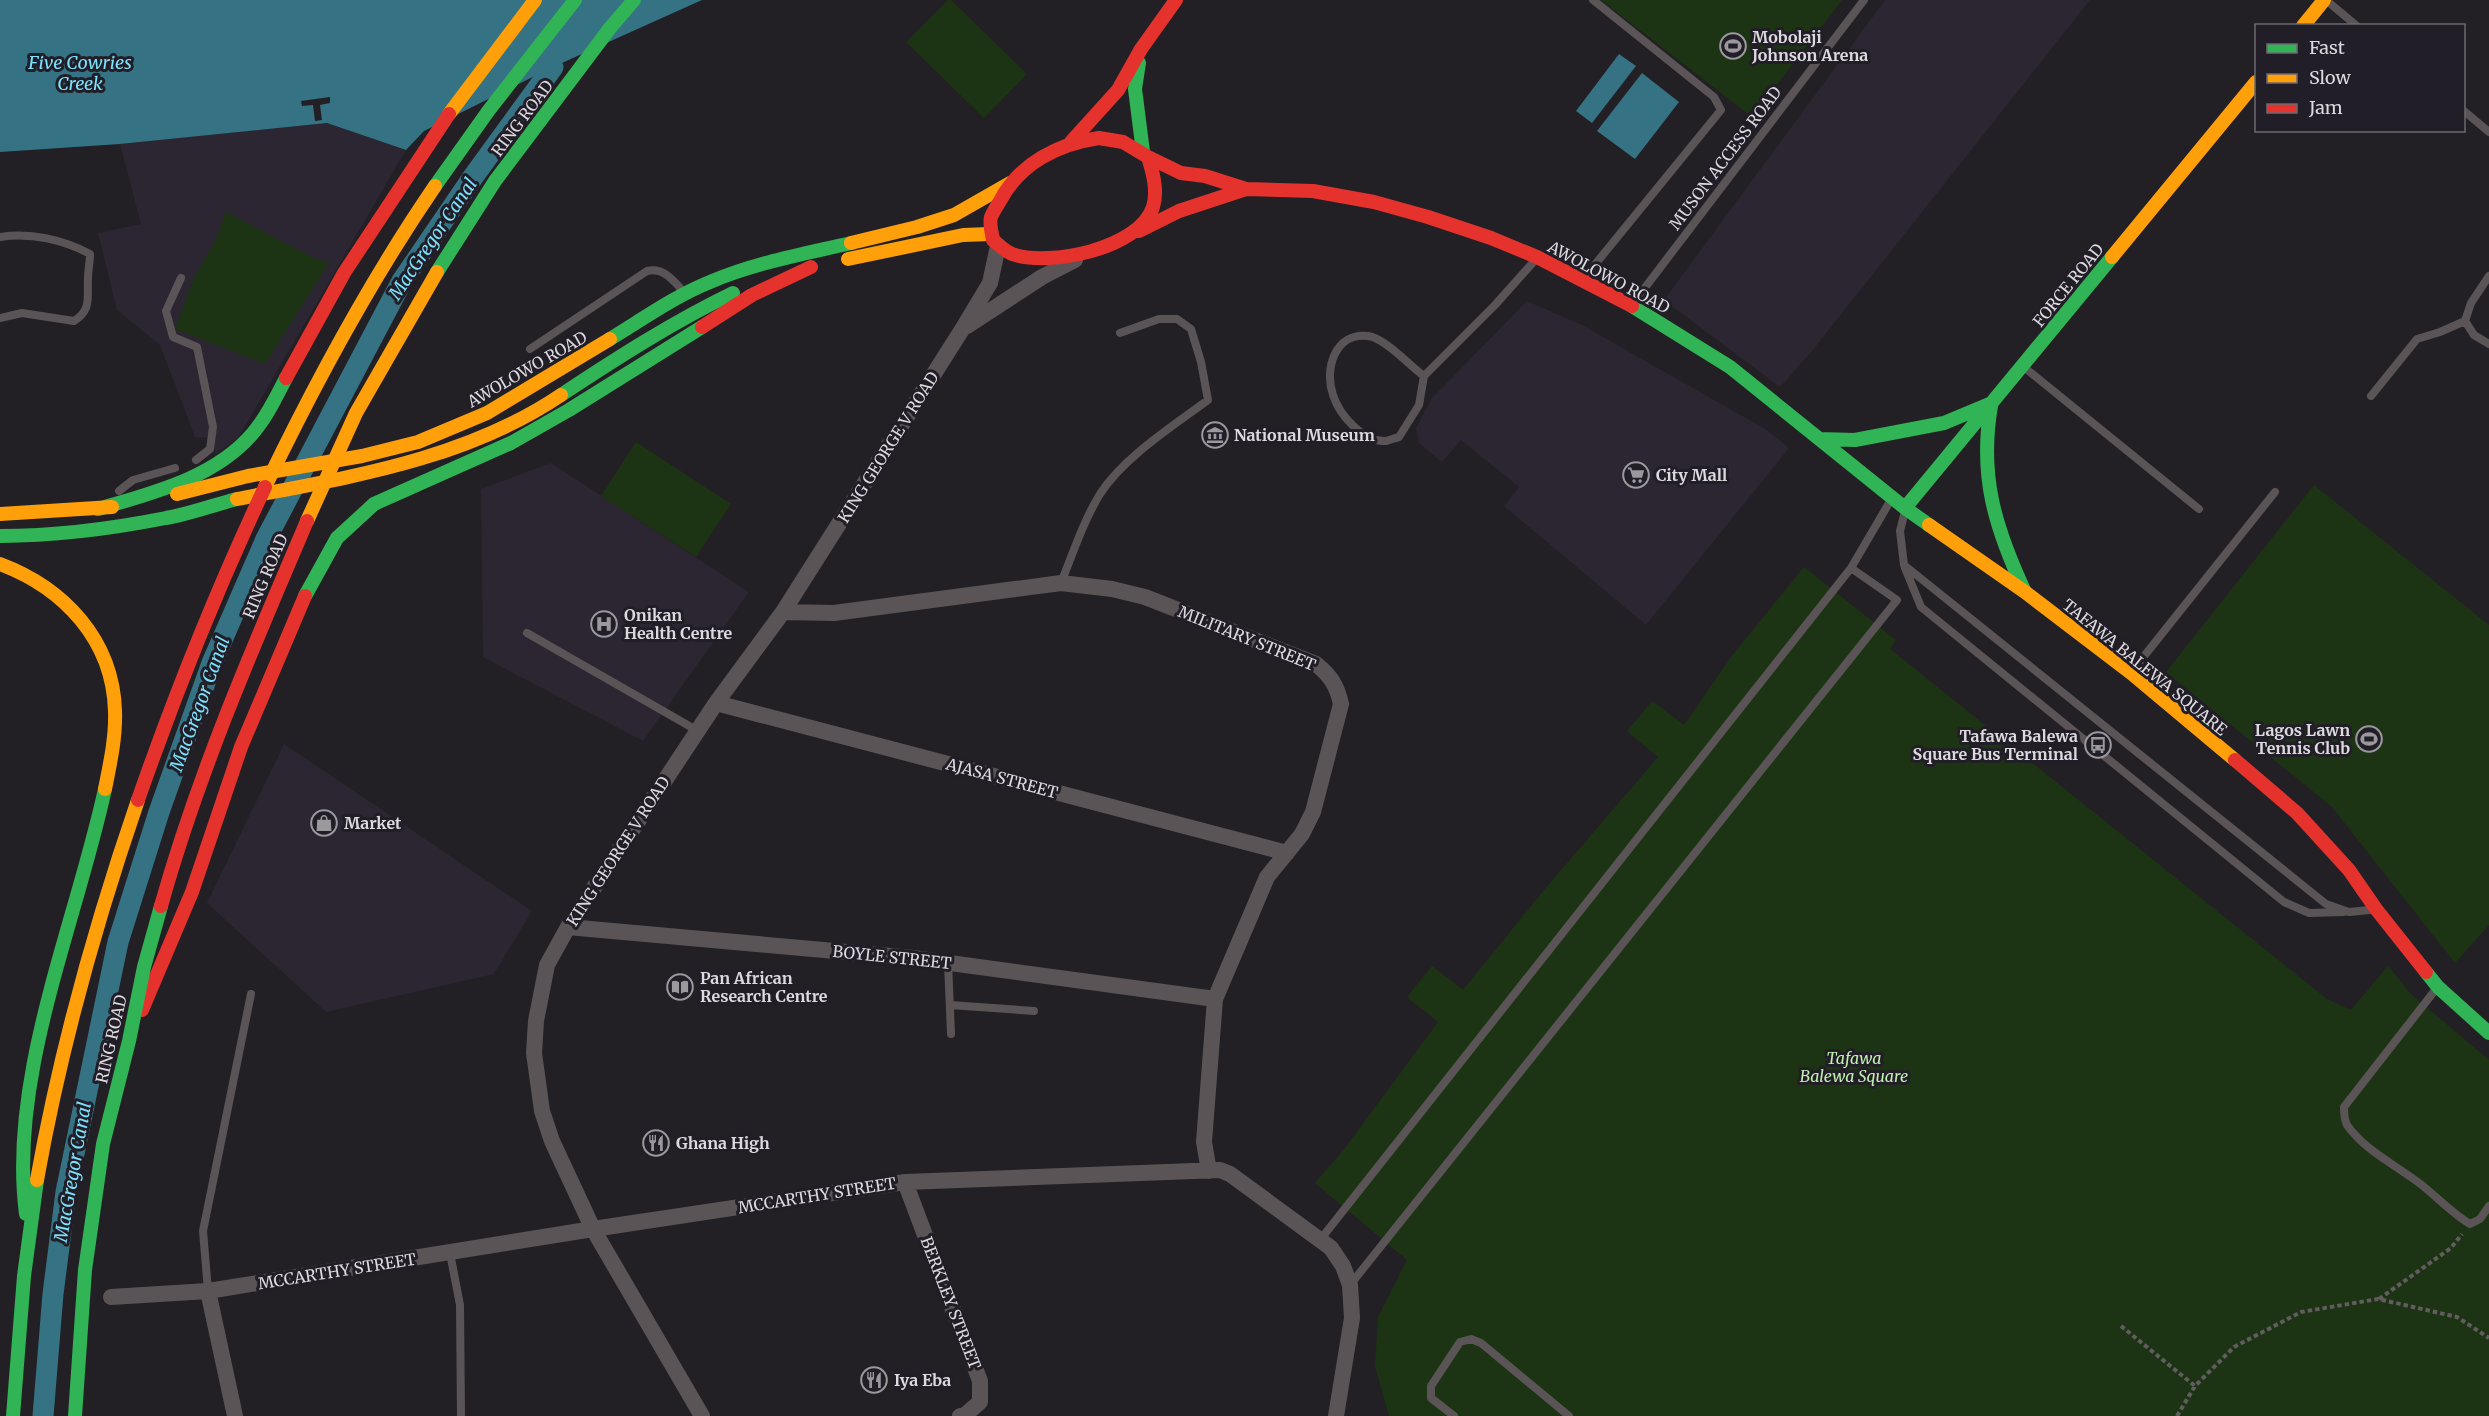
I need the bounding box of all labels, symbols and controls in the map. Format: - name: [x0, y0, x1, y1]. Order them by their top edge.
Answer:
- legend: [2255, 24, 2465, 132]
- place label: Mobolaji Johnson Arena: [1751, 27, 1868, 65]
- sports icon: Mobolaji Johnson Arena: [1718, 31, 1748, 61]
- text: Fast: [2309, 36, 2345, 59]
- water label: Five Cowries Creek: [27, 51, 132, 95]
- text: Slow: [2309, 66, 2352, 89]
- street label: RING ROAD: [487, 76, 557, 160]
- street label: MUSON ACCESS ROAD: [1665, 82, 1785, 234]
- text: Jam: [2308, 96, 2343, 119]
- water label: MacGregor Canal: [383, 173, 482, 305]
- street label: AWOLOWO ROAD: [1544, 236, 1673, 318]
- street label: FORCE ROAD: [2028, 239, 2108, 331]
- street label: AWOLOWO ROAD: [463, 327, 590, 412]
- street label: KING GEORGE V ROAD: [833, 368, 943, 526]
- museum icon: National Museum: [1200, 420, 1230, 450]
- place label: National Museum: [1234, 425, 1375, 445]
- supermarket icon: City Mall: [1621, 460, 1651, 490]
- place label: City Mall: [1656, 465, 1727, 485]
- street label: RING ROAD: [238, 531, 292, 621]
- street label: TAFAWA BALEWA SQUARE: [2059, 594, 2232, 740]
- street label: MILITARY STREET: [1175, 601, 1319, 675]
- place label: Onikan Health Centre: [624, 605, 733, 643]
- hospital icon: Onikan Health Centre: [589, 609, 619, 639]
- water label: MacGregor Canal: [164, 633, 235, 775]
- place label: Lagos Lawn Tennis Club: [2255, 720, 2350, 758]
- sports icon: Lagos Lawn Tennis Club: [2354, 724, 2384, 754]
- place label: Tafawa Balewa Square Bus Terminal: [1913, 726, 2078, 764]
- bus stop icon: Tafawa Balewa Square Bus Terminal: [2083, 730, 2113, 760]
- street label: AJASA STREET: [943, 753, 1060, 803]
- street label: KING GEORGE V ROAD: [562, 772, 674, 930]
- shop icon: Market: [309, 808, 339, 838]
- place label: Market: [344, 813, 402, 833]
- street label: BOYLE STREET: [832, 941, 952, 973]
- place label: Pan African Research Centre: [700, 968, 828, 1006]
- library icon: Pan African Research Centre: [665, 972, 695, 1002]
- street label: RING ROAD: [91, 993, 131, 1085]
- park label: Tafawa Balewa Square: [1800, 1048, 1908, 1086]
- water label: MacGregor Canal: [49, 1100, 96, 1245]
- restaurant icon: Ghana High: [641, 1128, 671, 1158]
- place label: Ghana High: [676, 1133, 770, 1153]
- street label: MCCARTHY STREET: [737, 1173, 897, 1217]
- street label: BERKLEY STREET: [916, 1234, 986, 1372]
- street label: MCCARTHY STREET: [257, 1249, 417, 1293]
- restaurant icon: Iya Eba: [859, 1365, 889, 1395]
- place label: Iya Eba: [894, 1370, 951, 1390]

